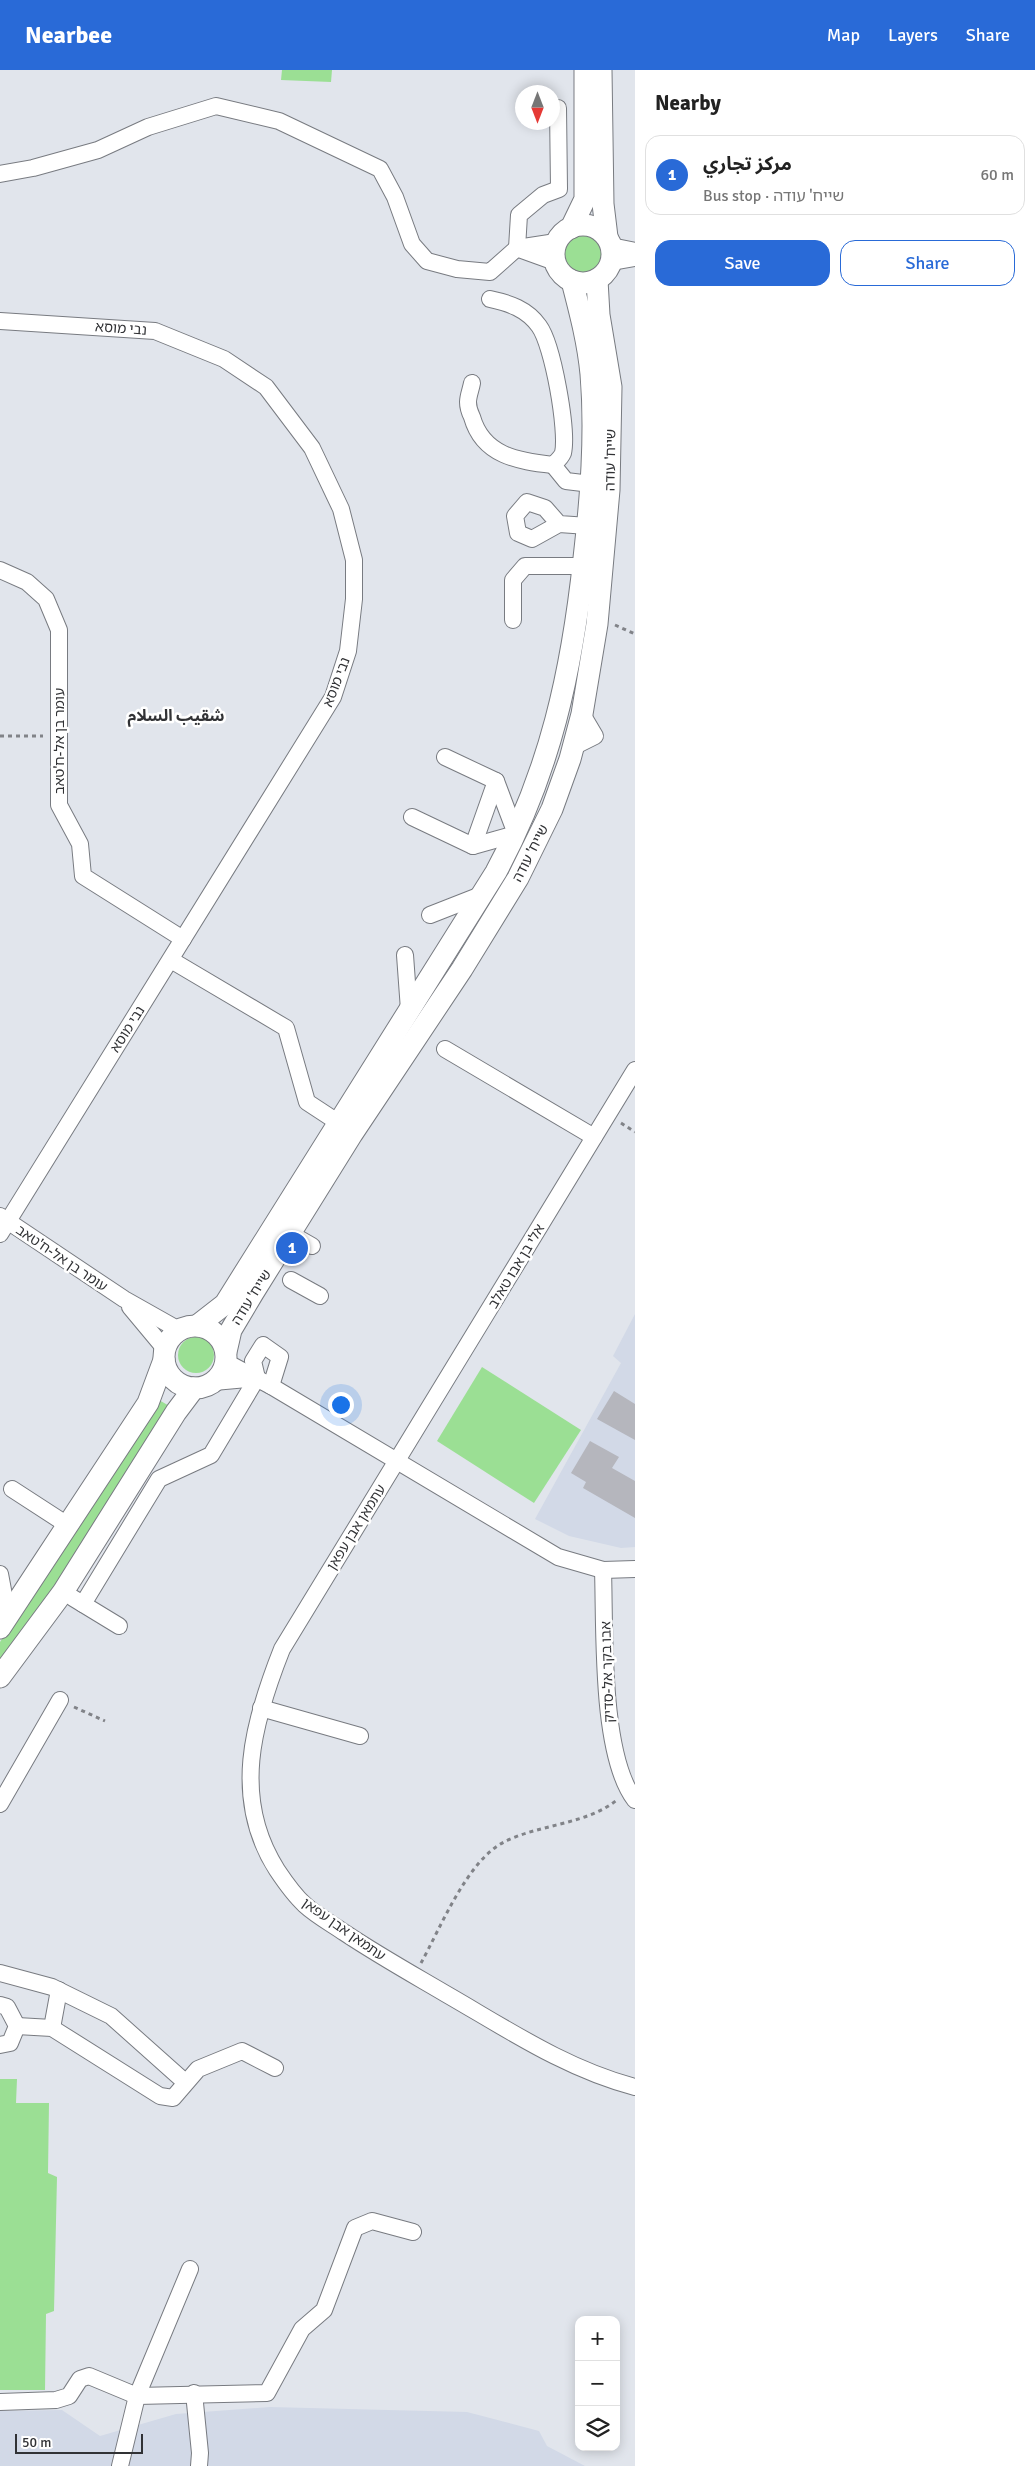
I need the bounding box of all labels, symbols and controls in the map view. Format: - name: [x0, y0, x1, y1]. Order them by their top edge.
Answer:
- text: Nearbee: [25, 20, 112, 50]
- text: Map: [827, 24, 860, 46]
- text: Layers: [888, 24, 938, 46]
- text: Share: [966, 24, 1010, 46]
- north arrow: [515, 85, 560, 130]
- text: Nearby: [655, 90, 721, 116]
- text: مركز تجاري: [703, 152, 792, 176]
- text: 1: [668, 165, 676, 185]
- text: 60 m: [980, 165, 1014, 185]
- text: Bus stop · שייח' עודה: [703, 186, 844, 206]
- button: Save: [655, 240, 830, 286]
- button: Share: [840, 240, 1015, 286]
- street label: נבי מוסא: [95, 318, 147, 339]
- street label: שייח' עודה: [601, 429, 620, 491]
- street label: נבי מוסא: [319, 655, 354, 709]
- street label: עומר בן אל-ח'טאב: [51, 688, 68, 794]
- district label: شقيب السلام: [127, 706, 225, 727]
- street label: שייח' עודה: [509, 822, 552, 885]
- street label: נבי מוסא: [107, 1003, 148, 1056]
- street label: אלי בן אבו טאלב: [485, 1221, 548, 1312]
- street label: עומר בן אל-ח'טאב: [13, 1222, 111, 1295]
- pin: 1: [276, 1229, 308, 1267]
- street label: שייח' עודה: [228, 1266, 275, 1328]
- your location: [328, 1392, 354, 1418]
- street label: עתמאן אבן עפאן: [323, 1481, 390, 1573]
- street label: אבו בקר אל-סדיק: [597, 1621, 618, 1723]
- street label: עתמאן אבן עפאן: [299, 1894, 389, 1964]
- map controls: [575, 2316, 620, 2451]
- button: +: [575, 2316, 620, 2361]
- button: −: [575, 2361, 620, 2406]
- button: layers: [575, 2406, 620, 2451]
- scale bar: [15, 2431, 142, 2454]
- text: 50 m: [22, 2434, 51, 2451]

